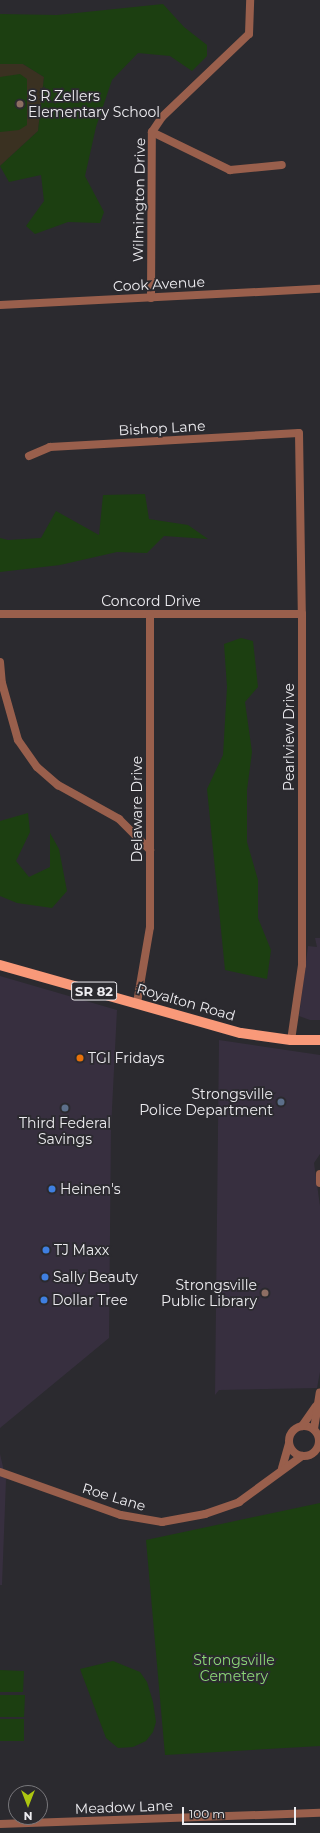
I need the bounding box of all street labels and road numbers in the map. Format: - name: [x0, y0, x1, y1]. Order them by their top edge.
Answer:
- street label: Wilmington Drive: [130, 138, 148, 262]
- street label: Cook Avenue: [113, 273, 205, 295]
- street label: Bishop Lane: [118, 417, 206, 439]
- street label: Concord Drive: [101, 593, 201, 609]
- street label: Pearlview Drive: [281, 683, 297, 791]
- street label: Delaware Drive: [129, 756, 145, 862]
- road number: SR 82: [71, 980, 117, 1002]
- street label: Royalton Road: [135, 980, 237, 1024]
- street label: Roe Lane: [80, 1479, 148, 1515]
- street label: Meadow Lane: [75, 1797, 173, 1817]

